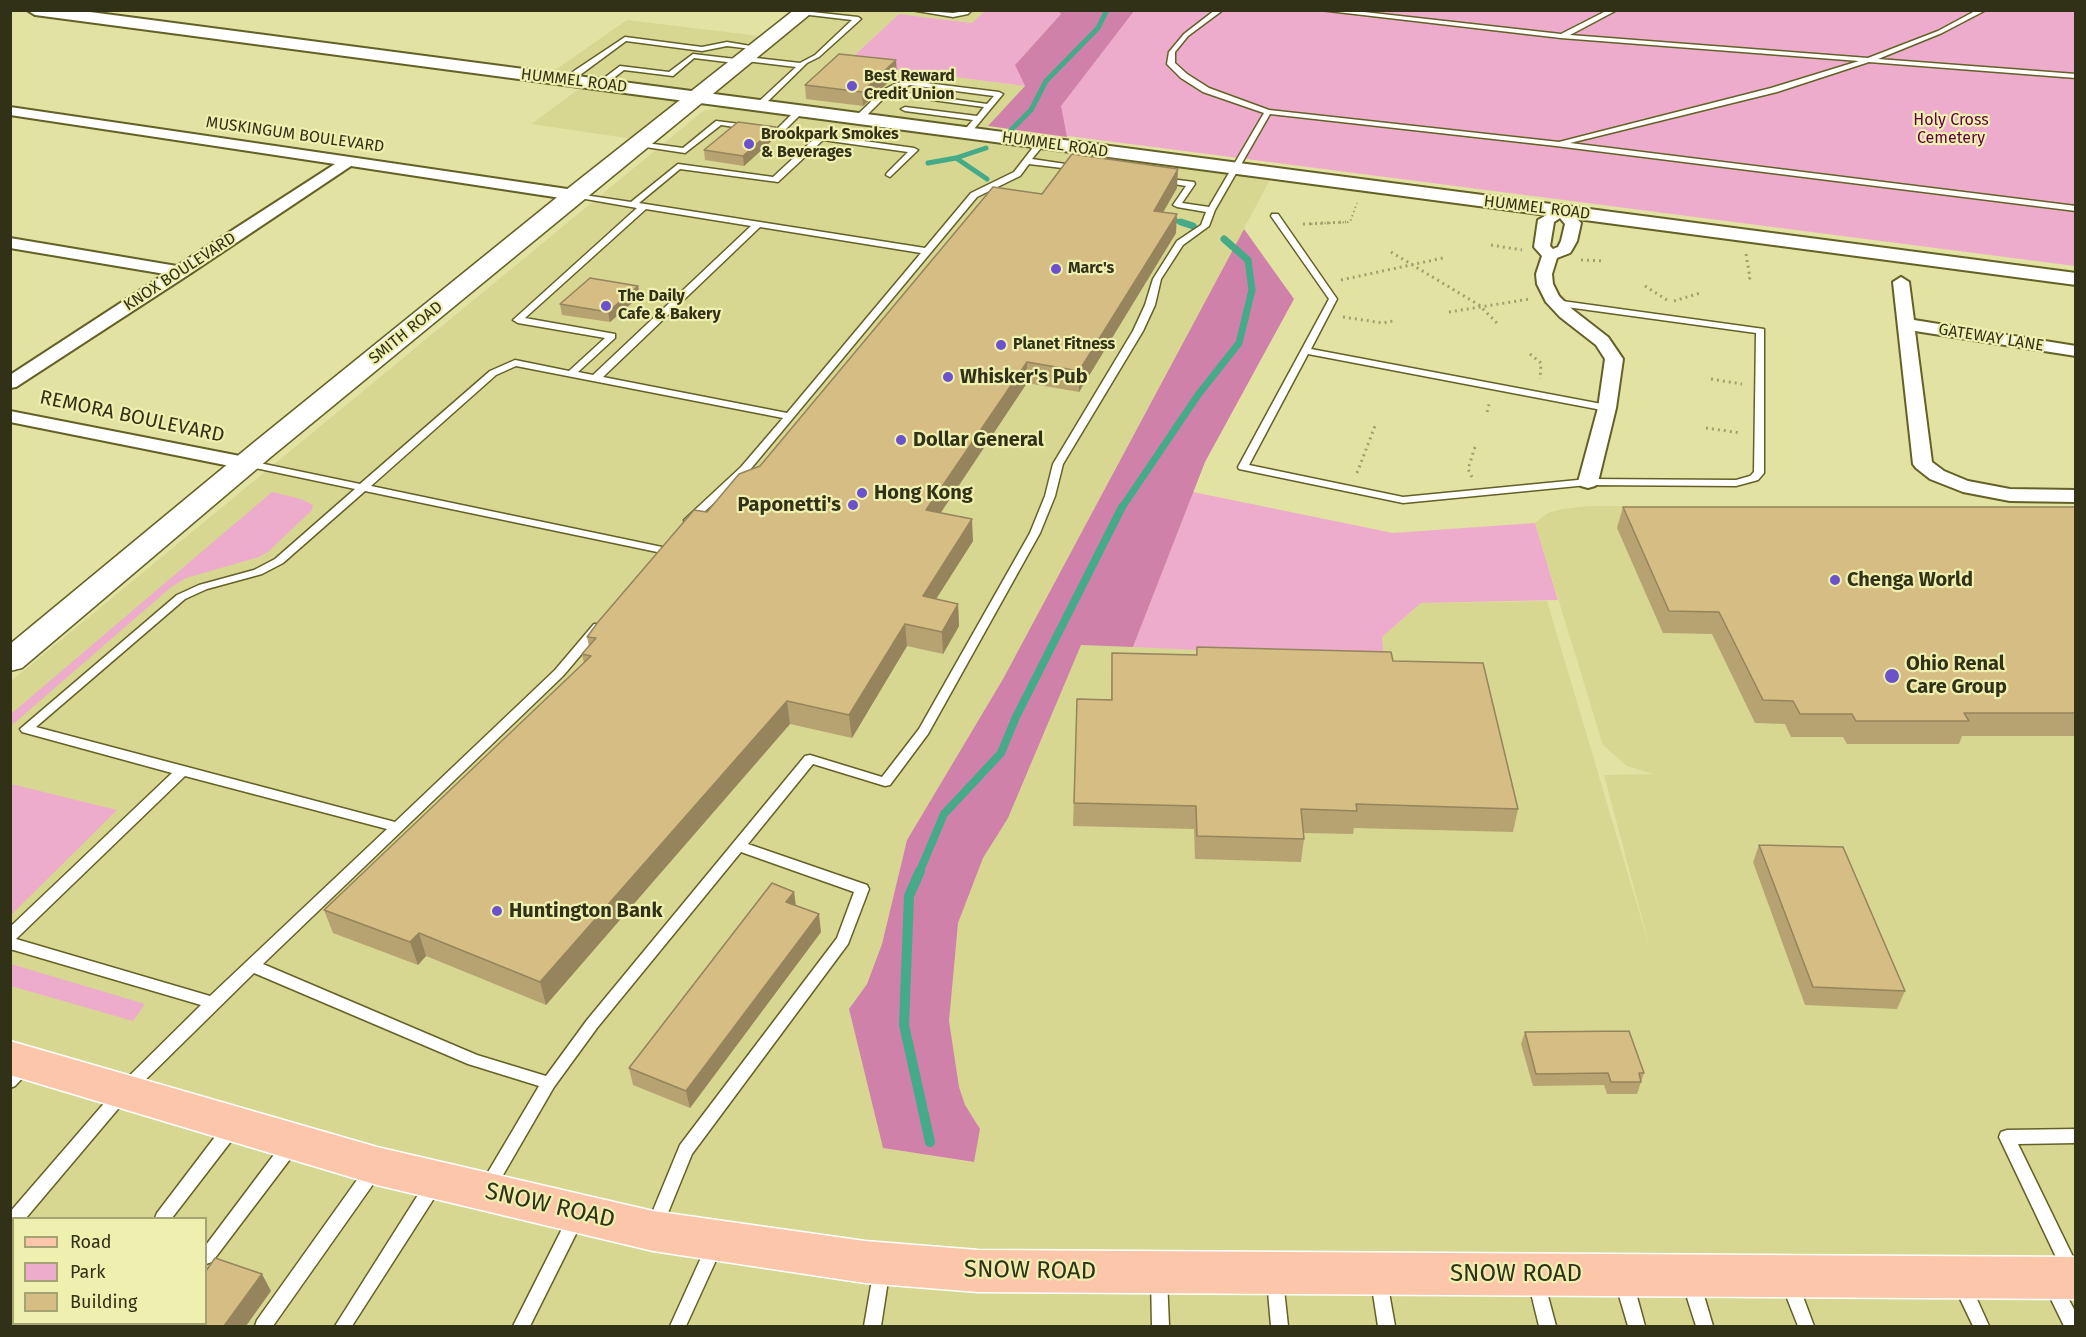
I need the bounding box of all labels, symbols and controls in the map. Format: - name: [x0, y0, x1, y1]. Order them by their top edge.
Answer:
- street label: HUMMEL ROAD: [520, 65, 628, 97]
- place label: Best Reward Credit Union: [864, 67, 955, 105]
- marker: Best Reward Credit Union: [845, 79, 859, 93]
- park label: Holy Cross Cemetery: [1913, 111, 1989, 149]
- street label: MUSKINGUM BOULEVARD: [205, 113, 385, 157]
- place label: Brookpark Smokes & Beverages: [761, 125, 899, 163]
- street label: HUMMEL ROAD: [1001, 128, 1109, 162]
- marker: Brookpark Smokes & Beverages: [742, 137, 756, 151]
- street label: HUMMEL ROAD: [1483, 192, 1591, 224]
- street label: KNOX BOULEVARD: [120, 229, 240, 315]
- place label: Marc's: [1068, 259, 1114, 279]
- marker: Marc's: [1049, 262, 1063, 276]
- place label: The Daily Cafe & Bakery: [618, 287, 721, 325]
- street label: SMITH ROAD: [365, 298, 447, 368]
- marker: The Daily Cafe & Bakery: [599, 299, 613, 313]
- street label: GATEWAY LANE: [1937, 320, 2045, 356]
- place label: Planet Fitness: [1013, 335, 1115, 355]
- marker: Planet Fitness: [994, 338, 1008, 352]
- place label: Whisker's Pub: [960, 365, 1088, 389]
- marker: Whisker's Pub: [941, 370, 955, 384]
- street label: REMORA BOULEVARD: [38, 386, 226, 448]
- place label: Dollar General: [913, 428, 1044, 452]
- marker: Dollar General: [894, 433, 908, 447]
- place label: Hong Kong: [874, 481, 973, 505]
- marker: Hong Kong: [855, 486, 869, 500]
- place label: Paponetti's: [738, 493, 841, 517]
- marker: Paponetti's: [846, 498, 860, 512]
- place label: Chenga World: [1847, 568, 1973, 592]
- marker: Chenga World: [1828, 573, 1842, 587]
- place label: Ohio Renal Care Group: [1906, 652, 2007, 699]
- marker: Ohio Renal Care Group: [1883, 667, 1901, 685]
- place label: Huntington Bank: [509, 899, 662, 923]
- marker: Huntington Bank: [490, 904, 504, 918]
- street label: SNOW ROAD: [482, 1177, 618, 1235]
- legend: [12, 1217, 207, 1325]
- text: Road: [70, 1231, 112, 1253]
- street label: SNOW ROAD: [964, 1255, 1096, 1287]
- street label: SNOW ROAD: [1450, 1260, 1582, 1288]
- text: Park: [70, 1261, 105, 1283]
- text: Building: [70, 1291, 137, 1313]

